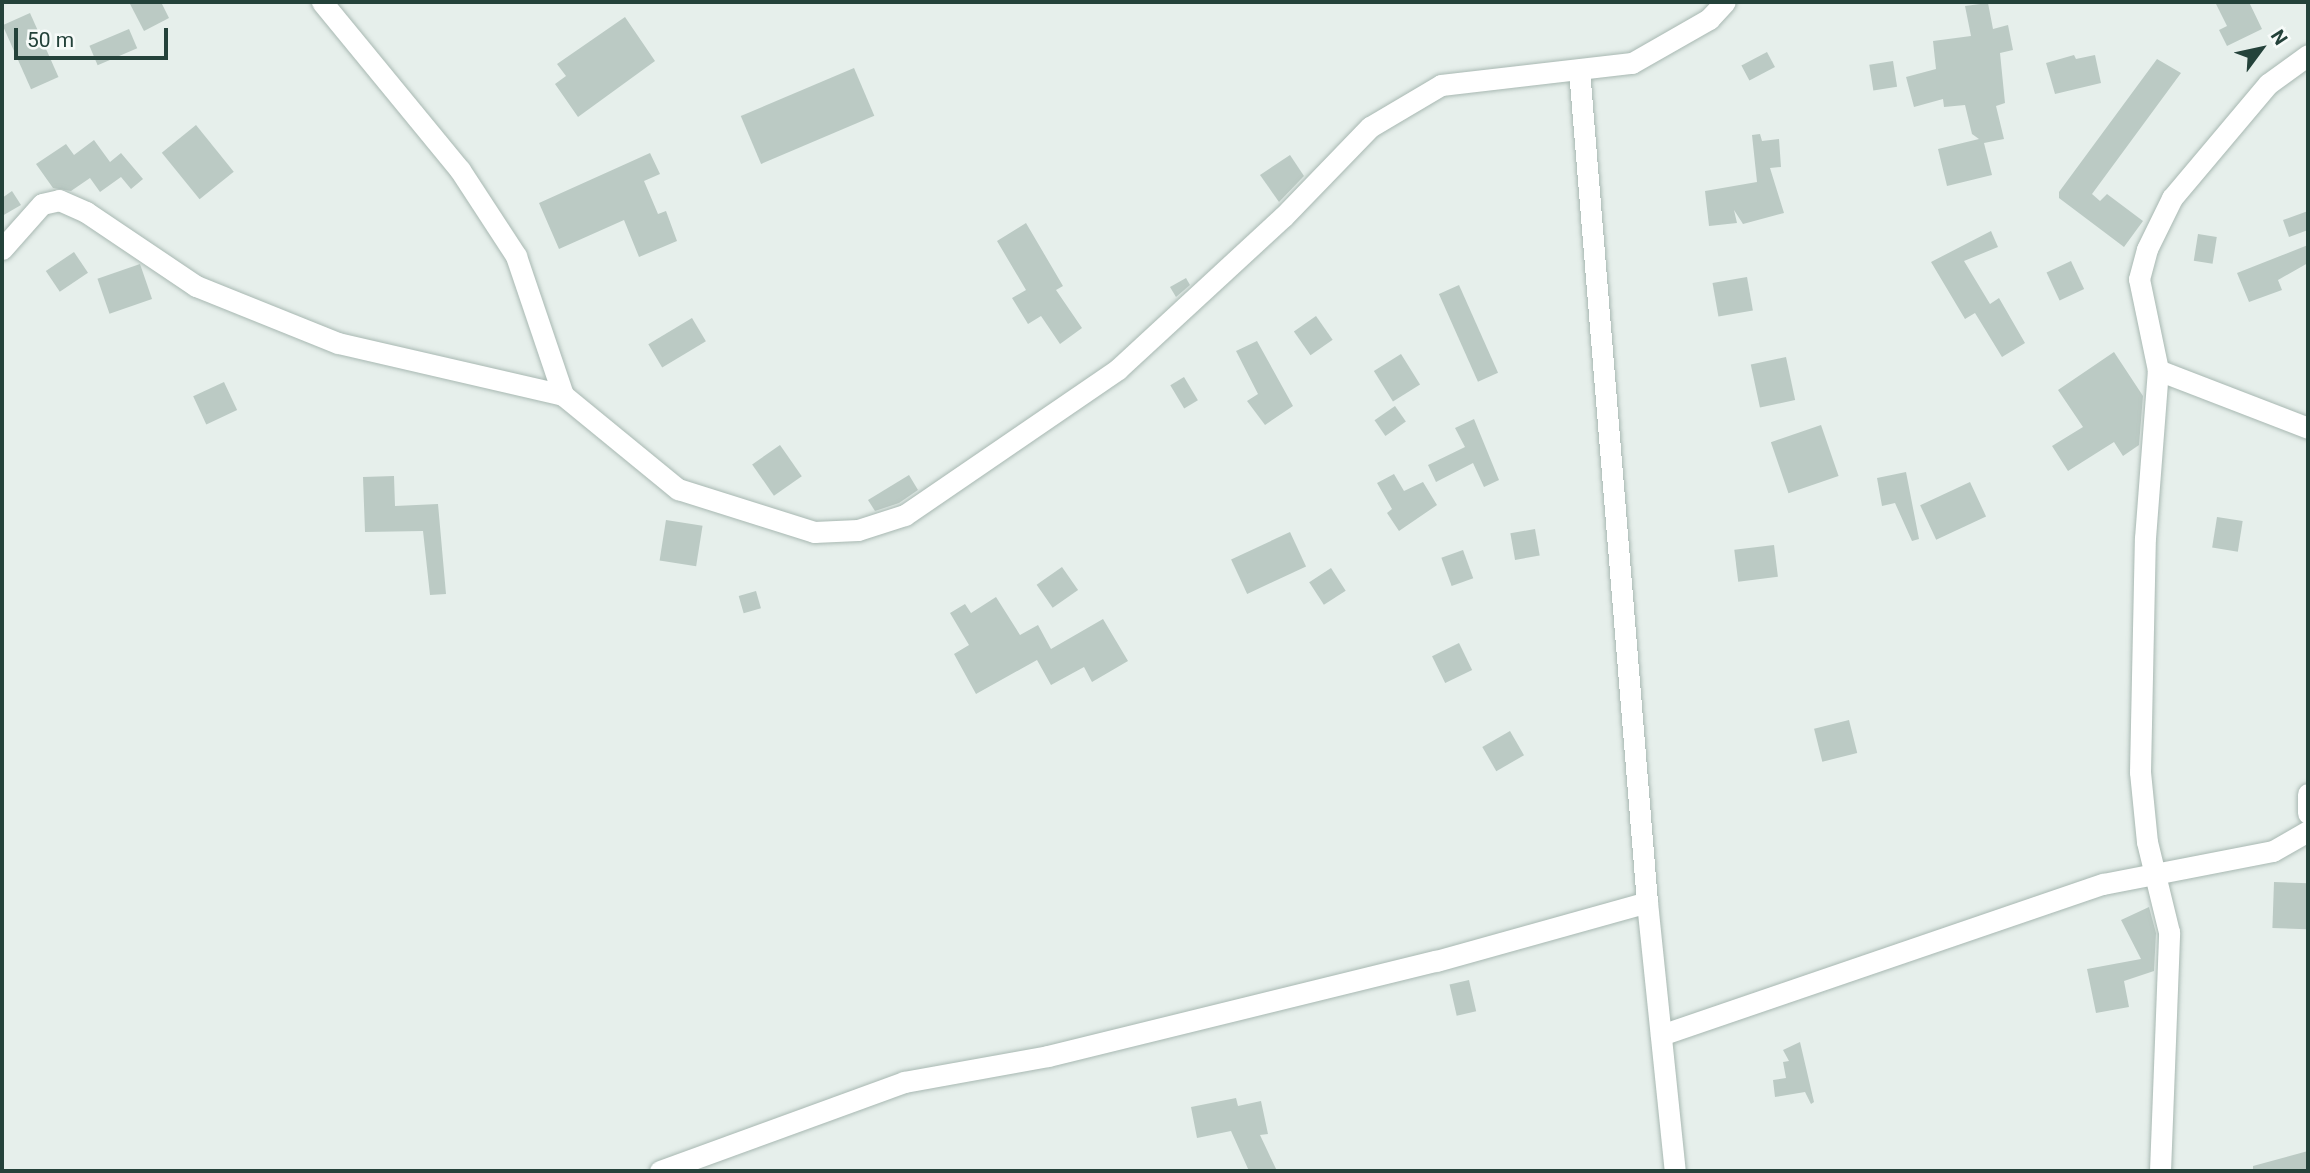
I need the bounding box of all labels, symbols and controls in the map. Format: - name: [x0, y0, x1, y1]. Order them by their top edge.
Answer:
- scale bar: [18, 14, 172, 58]
- north arrow: [2226, 14, 2296, 84]
- text: N: [2266, 25, 2292, 49]
- text: 50 m: [27, 28, 74, 52]

